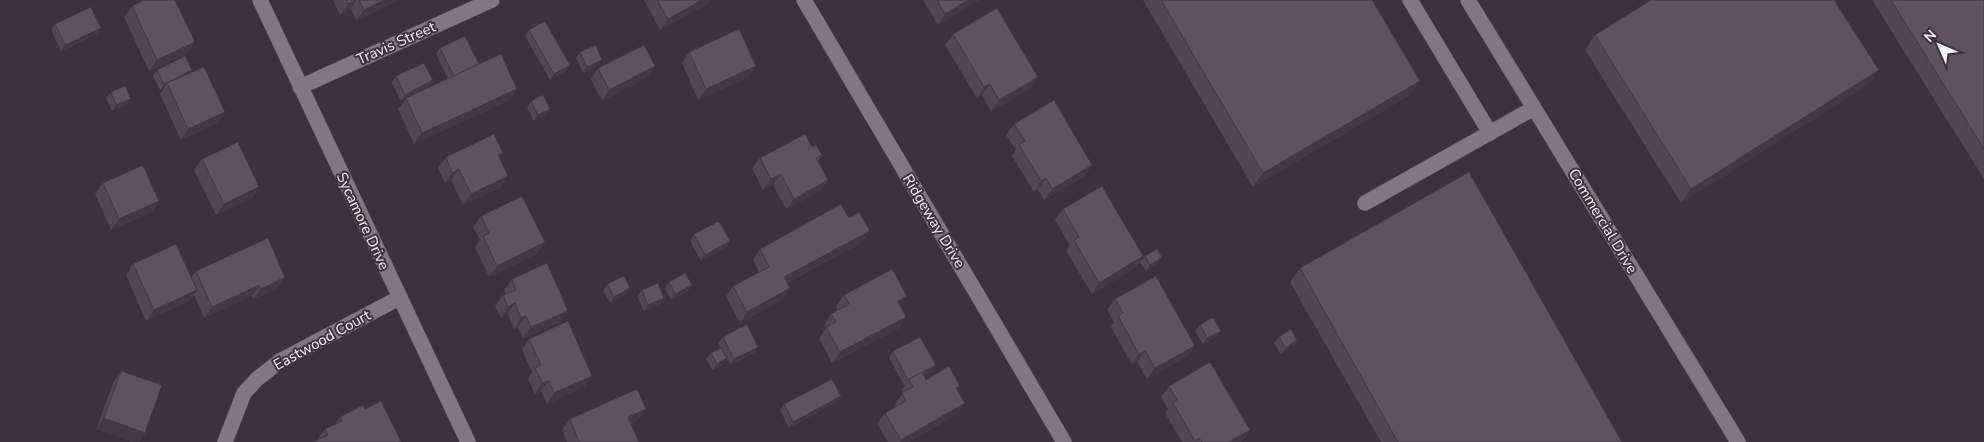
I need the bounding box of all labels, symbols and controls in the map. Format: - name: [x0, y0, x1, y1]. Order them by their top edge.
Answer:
- street label: Travis Street: [353, 16, 439, 69]
- north arrow: [1914, 20, 1964, 70]
- text: N: [1920, 26, 1941, 47]
- street label: Commercial Drive: [1564, 165, 1642, 277]
- street label: Sycamore Drive: [332, 169, 394, 273]
- street label: Ridgeway Drive: [898, 170, 970, 272]
- street label: Eastwood Court: [270, 305, 375, 375]

